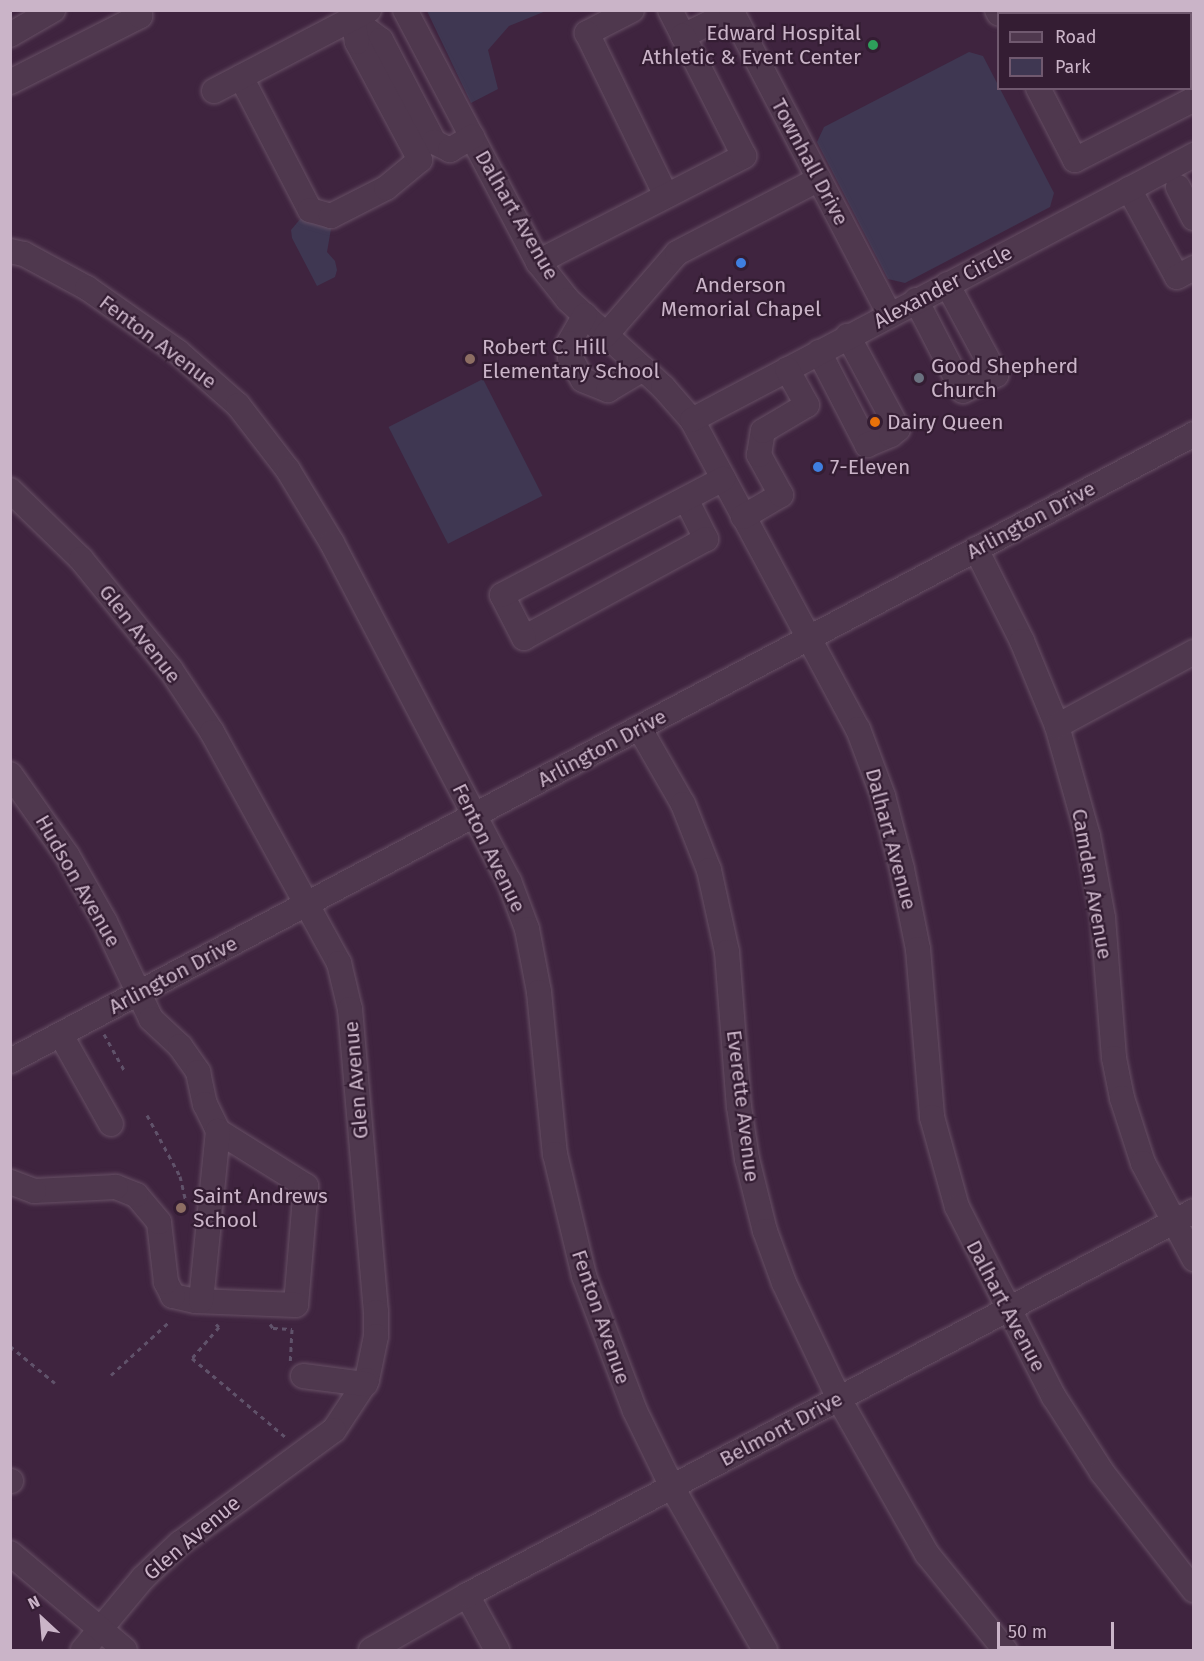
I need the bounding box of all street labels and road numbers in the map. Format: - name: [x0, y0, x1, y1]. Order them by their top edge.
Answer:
- street label: Townhall Drive: [766, 94, 854, 230]
- street label: Dalhart Avenue: [470, 146, 564, 284]
- street label: Alexander Circle: [869, 240, 1017, 334]
- street label: Fenton Avenue: [94, 290, 222, 394]
- street label: Arlington Drive: [962, 476, 1100, 564]
- street label: Glen Avenue: [94, 580, 186, 688]
- street label: Arlington Drive: [533, 704, 671, 792]
- street label: Dalhart Avenue: [860, 766, 922, 912]
- street label: Fenton Avenue: [447, 779, 531, 917]
- street label: Camden Avenue: [1066, 807, 1118, 961]
- street label: Hudson Avenue: [30, 810, 126, 952]
- street label: Arlington Drive: [104, 931, 242, 1019]
- street label: Glen Avenue: [338, 1020, 374, 1140]
- street label: Everette Avenue: [721, 1029, 765, 1183]
- street label: Dalhart Avenue: [961, 1236, 1051, 1376]
- street label: Fenton Avenue: [566, 1247, 636, 1387]
- street label: Belmont Drive: [715, 1386, 847, 1472]
- street label: Glen Avenue: [139, 1490, 245, 1586]

